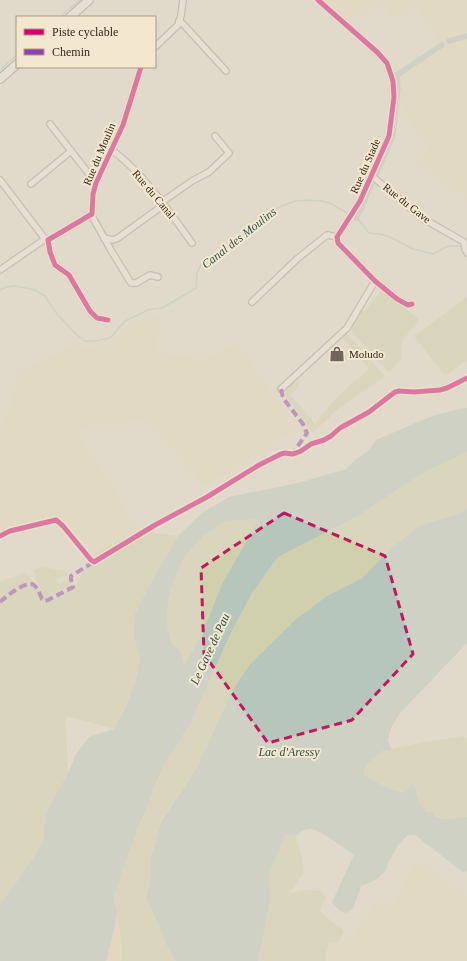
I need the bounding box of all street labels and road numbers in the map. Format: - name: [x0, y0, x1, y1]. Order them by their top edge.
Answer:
- street label: Rue du Moulin: [80, 121, 118, 187]
- street label: Rue du Stade: [348, 137, 382, 195]
- street label: Rue du Canal: [130, 167, 178, 221]
- street label: Rue du Gave: [381, 181, 433, 225]

